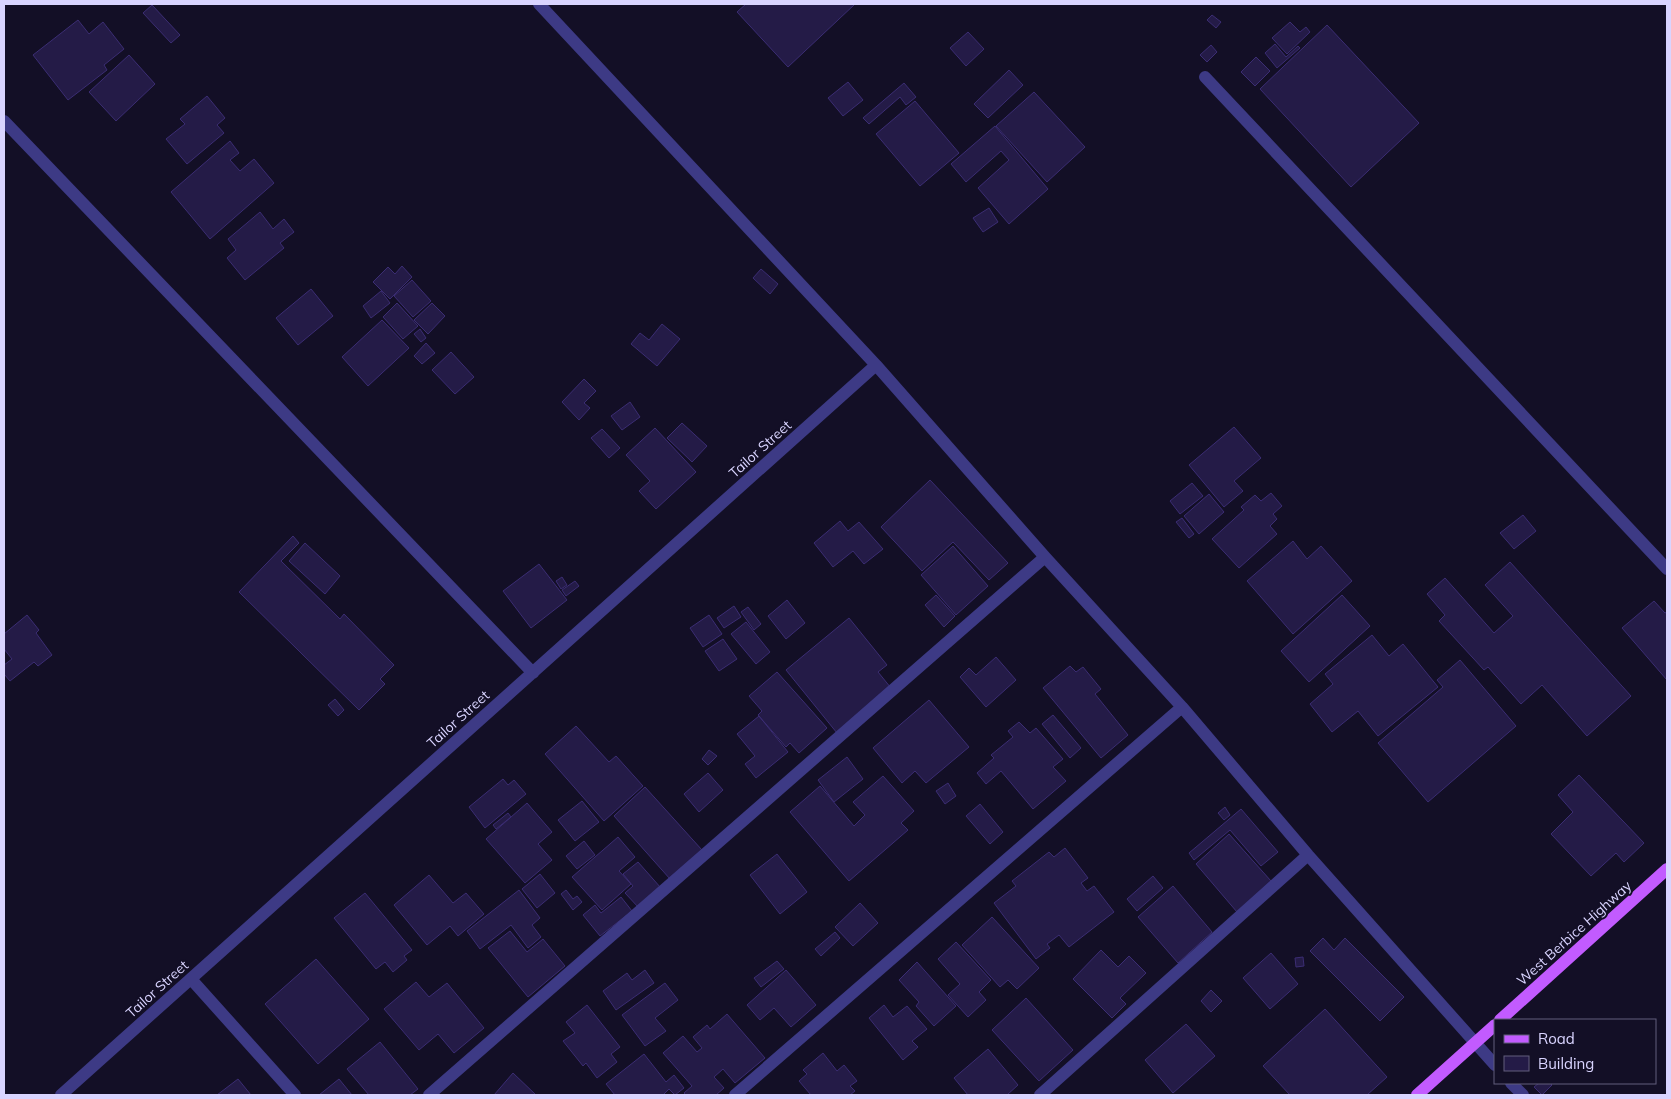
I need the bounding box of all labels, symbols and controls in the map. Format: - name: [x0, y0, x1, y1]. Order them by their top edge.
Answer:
- street label: Tailor Street: [725, 416, 795, 482]
- street label: Tailor Street: [423, 686, 493, 752]
- street label: West Berbice Highway: [1513, 876, 1636, 989]
- street label: Tailor Street: [122, 956, 192, 1022]
- legend: [1494, 1019, 1656, 1084]
- text: Road: [1538, 1029, 1575, 1048]
- text: Building: [1538, 1054, 1594, 1073]

